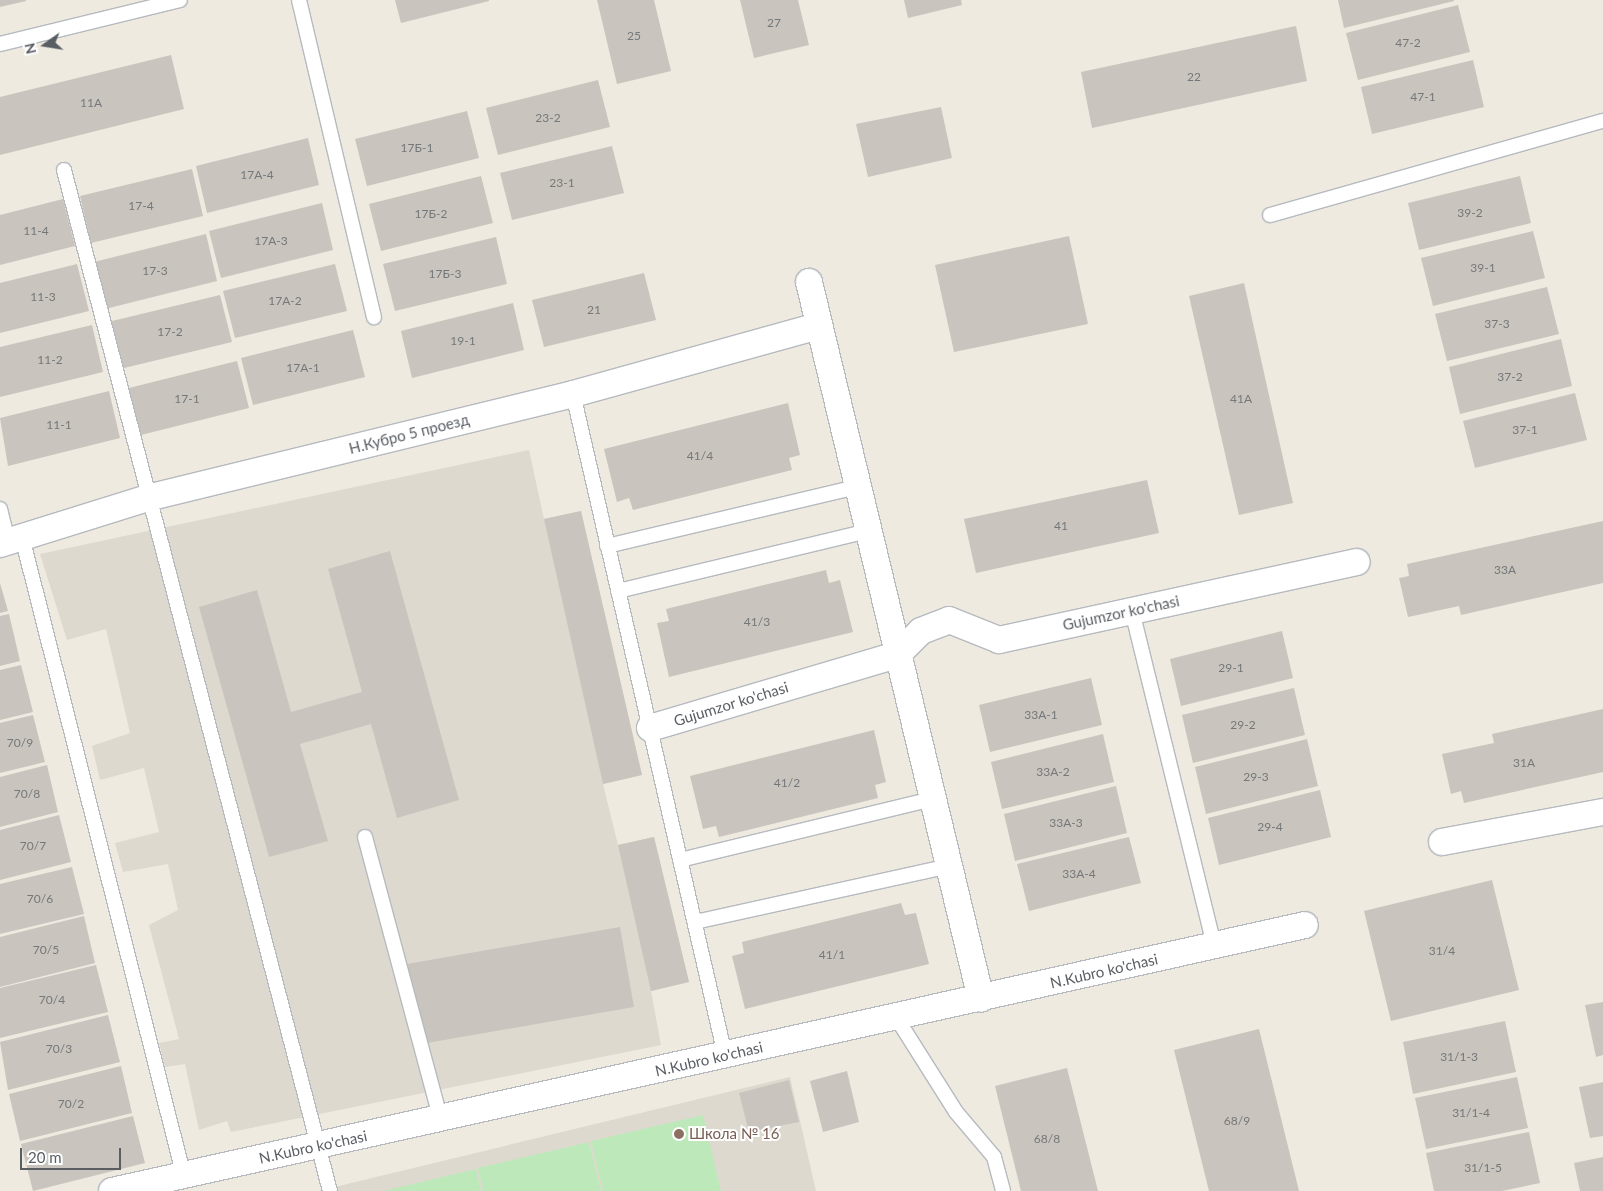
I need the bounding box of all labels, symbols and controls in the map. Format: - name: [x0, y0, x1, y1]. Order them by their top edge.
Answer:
- house number: 27: [767, 16, 781, 30]
- north arrow: [20, 20, 70, 70]
- house number: 25: [627, 29, 641, 43]
- house number: 47-2: [1395, 36, 1421, 50]
- text: N: [20, 41, 39, 56]
- house number: 22: [1187, 70, 1201, 84]
- house number: 47-1: [1410, 90, 1436, 104]
- house number: 11А: [80, 96, 102, 110]
- house number: 23-2: [535, 111, 561, 125]
- house number: 17Б-1: [401, 141, 433, 155]
- house number: 17А-4: [240, 168, 274, 182]
- house number: 23-1: [549, 176, 575, 190]
- house number: 17-4: [128, 199, 154, 213]
- house number: 39-2: [1457, 206, 1483, 220]
- house number: 17Б-2: [415, 207, 447, 221]
- house number: 11-4: [23, 224, 49, 238]
- house number: 17А-3: [254, 234, 288, 248]
- house number: 39-1: [1470, 261, 1496, 275]
- house number: 17-3: [142, 264, 168, 278]
- house number: 17Б-3: [429, 267, 461, 281]
- house number: 11-3: [30, 290, 56, 304]
- house number: 17А-2: [268, 294, 302, 308]
- house number: 21: [587, 303, 601, 317]
- house number: 37-3: [1484, 317, 1510, 331]
- house number: 17-2: [157, 325, 183, 339]
- house number: 19-1: [450, 334, 476, 348]
- house number: 11-2: [37, 353, 63, 367]
- house number: 17А-1: [286, 361, 320, 375]
- house number: 37-2: [1497, 370, 1523, 384]
- house number: 17-1: [174, 392, 200, 406]
- house number: 41А: [1230, 392, 1252, 406]
- street label: Н.Кубро 5 проезд: [347, 410, 471, 458]
- house number: 11-1: [46, 418, 72, 432]
- house number: 37-1: [1512, 423, 1538, 437]
- house number: 41/4: [687, 449, 713, 463]
- house number: 41: [1054, 519, 1068, 533]
- house number: 33А: [1494, 563, 1516, 577]
- street label: Gujumzor ko'chasi: [1061, 592, 1181, 634]
- house number: 41/3: [744, 615, 770, 629]
- house number: 29-1: [1218, 661, 1244, 675]
- street label: Gujumzor ko'chasi: [671, 678, 791, 730]
- house number: 33А-1: [1024, 708, 1058, 722]
- house number: 29-2: [1230, 718, 1256, 732]
- house number: 70/9: [7, 736, 33, 750]
- house number: 31А: [1513, 756, 1535, 770]
- house number: 33А-2: [1036, 765, 1070, 779]
- house number: 29-3: [1243, 770, 1269, 784]
- house number: 41/2: [774, 776, 800, 790]
- house number: 70/8: [14, 787, 40, 801]
- house number: 33А-3: [1049, 816, 1083, 830]
- house number: 29-4: [1257, 820, 1283, 834]
- house number: 70/7: [20, 839, 46, 853]
- house number: 33А-4: [1062, 867, 1096, 881]
- house number: 70/6: [27, 892, 53, 906]
- house number: 70/5: [33, 943, 59, 957]
- house number: 31/4: [1429, 944, 1455, 958]
- house number: 41/1: [819, 948, 845, 962]
- street label: N.Kubro ko'chasi: [1048, 950, 1160, 992]
- house number: 70/4: [39, 993, 65, 1007]
- street label: N.Kubro ko'chasi: [653, 1038, 765, 1080]
- house number: 70/3: [46, 1042, 72, 1056]
- house number: 31/1-3: [1440, 1050, 1478, 1064]
- house number: 70/2: [58, 1097, 84, 1111]
- house number: 31/1-4: [1452, 1106, 1490, 1120]
- house number: 68/9: [1224, 1114, 1250, 1128]
- place label: Школа № 16: [689, 1125, 779, 1143]
- street label: N.Kubro ko'chasi: [257, 1127, 369, 1167]
- marker: Школа № 16: [673, 1128, 685, 1140]
- house number: 68/8: [1034, 1132, 1060, 1146]
- scale bar: [22, 1138, 124, 1170]
- text: 20 m: [28, 1148, 62, 1166]
- house number: 31/1-5: [1464, 1161, 1502, 1175]

